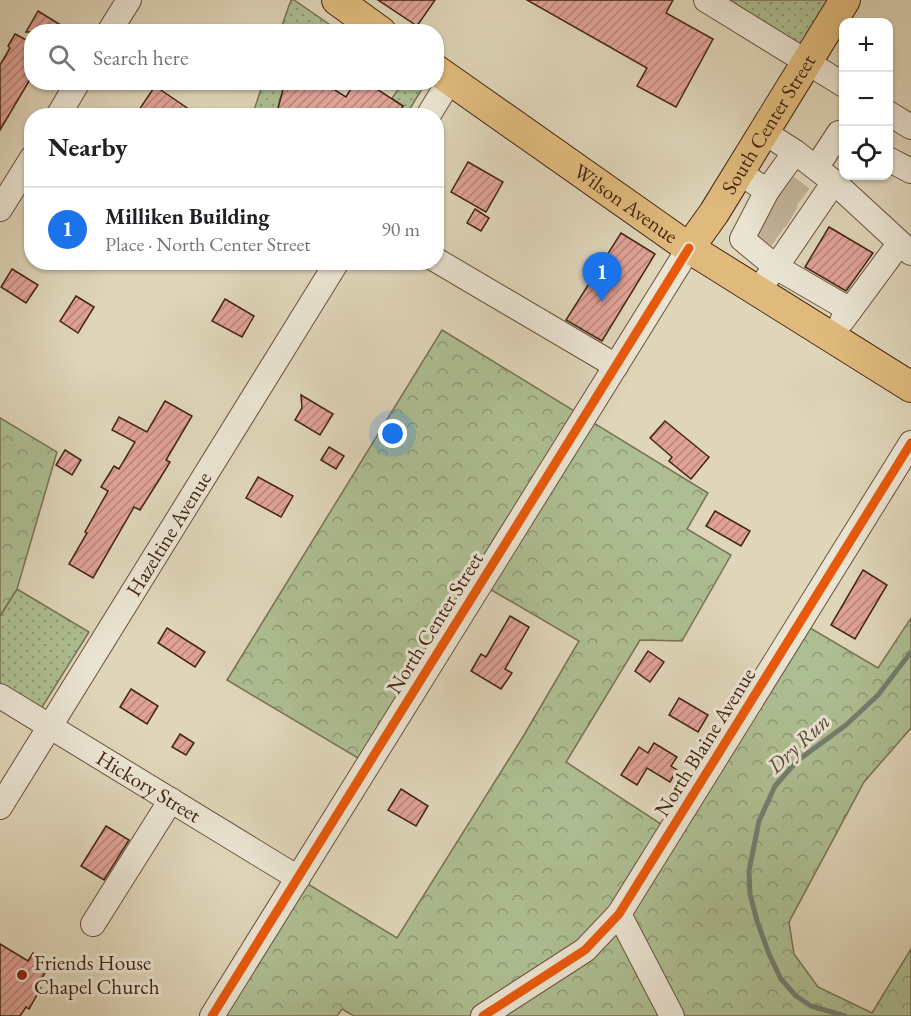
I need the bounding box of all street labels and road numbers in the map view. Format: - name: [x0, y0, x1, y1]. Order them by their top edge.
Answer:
- street label: South Center Street: [715, 49, 821, 199]
- street label: Wilson Avenue: [568, 157, 684, 249]
- street label: Hazeltine Avenue: [120, 466, 217, 601]
- street label: North Center Street: [380, 547, 489, 699]
- street label: North Blaine Avenue: [648, 662, 761, 821]
- street label: Hickory Street: [92, 744, 206, 829]

